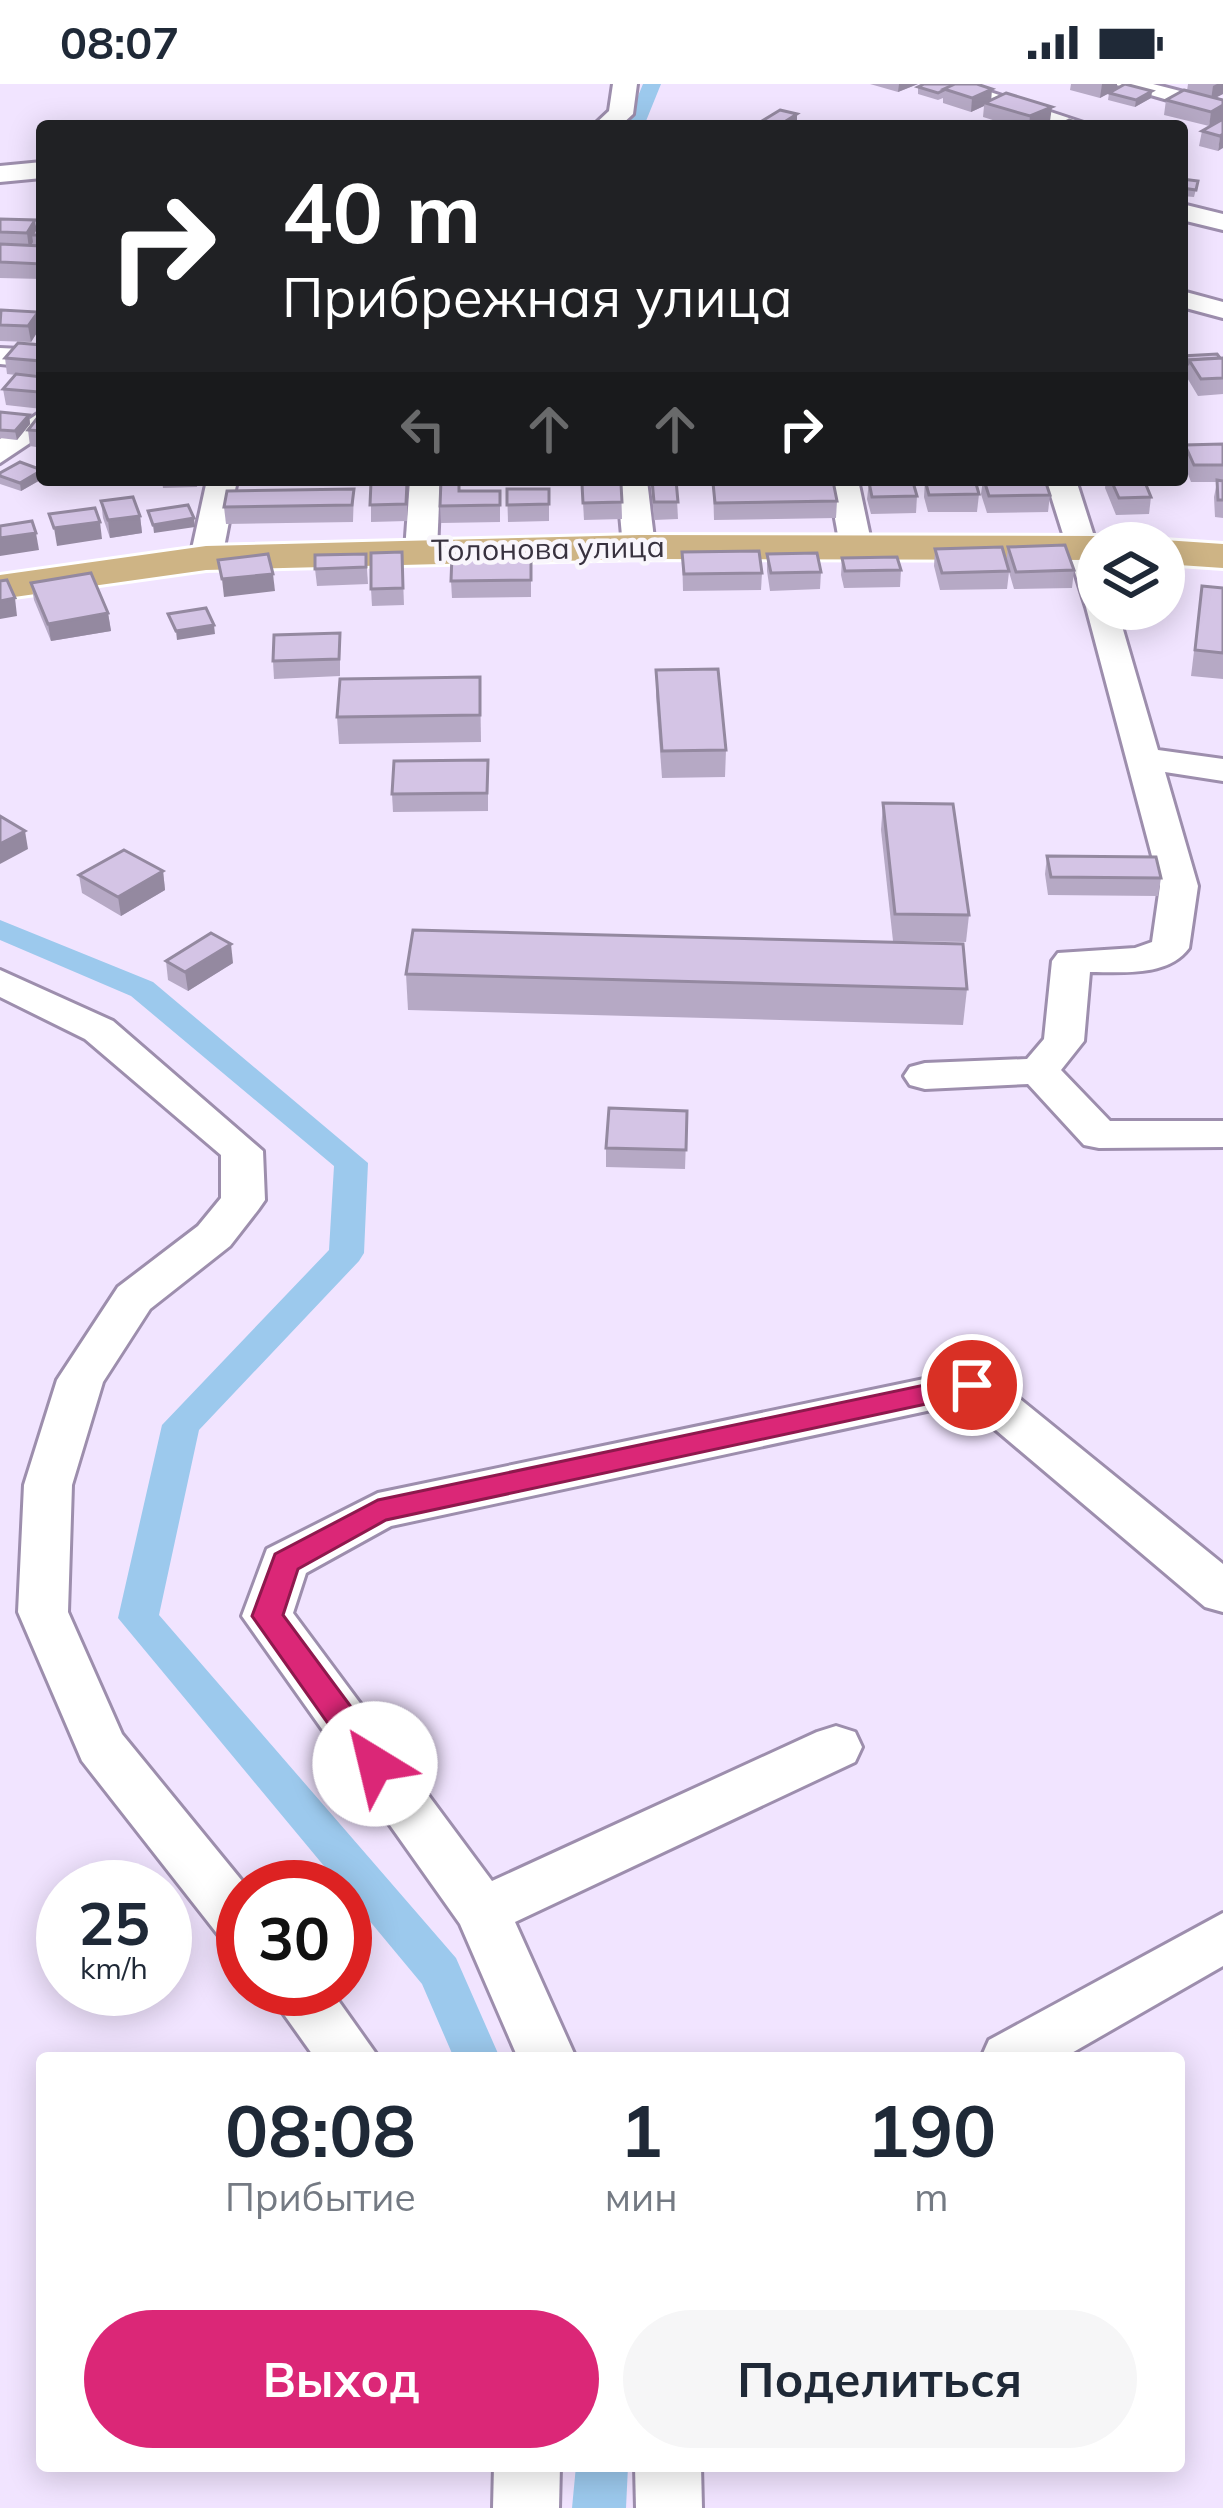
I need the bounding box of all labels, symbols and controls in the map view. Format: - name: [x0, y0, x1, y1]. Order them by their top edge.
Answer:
- text: 08:07: [60, 14, 179, 70]
- text: 40 m: [282, 159, 481, 264]
- icon: right: [84, 168, 240, 324]
- text: Прибрежная улица: [282, 263, 793, 331]
- icon: left: [390, 396, 456, 462]
- icon: ahead: [516, 396, 582, 462]
- icon: ahead: [642, 396, 708, 462]
- icon: right: [768, 396, 834, 462]
- map controls: [1077, 522, 1185, 630]
- button: layers: [1077, 522, 1185, 630]
- street label: Толонова улица: [431, 527, 665, 569]
- pin: [921, 1334, 1023, 1436]
- icon: arrive: [939, 1352, 1005, 1418]
- position arrow: [312, 1701, 438, 1827]
- speed limit sign: 30: [216, 1860, 372, 2016]
- text: 25: [78, 1885, 150, 1960]
- text: km/h: [80, 1949, 148, 1987]
- text: 08:08: [225, 2085, 416, 2175]
- text: 1: [620, 2085, 663, 2175]
- text: 190: [867, 2085, 996, 2175]
- text: Прибытие: [225, 2172, 416, 2221]
- text: мин: [605, 2172, 678, 2221]
- text: m: [914, 2172, 948, 2221]
- button: Выход: [84, 2310, 599, 2448]
- button: Поделиться: [623, 2310, 1137, 2448]

